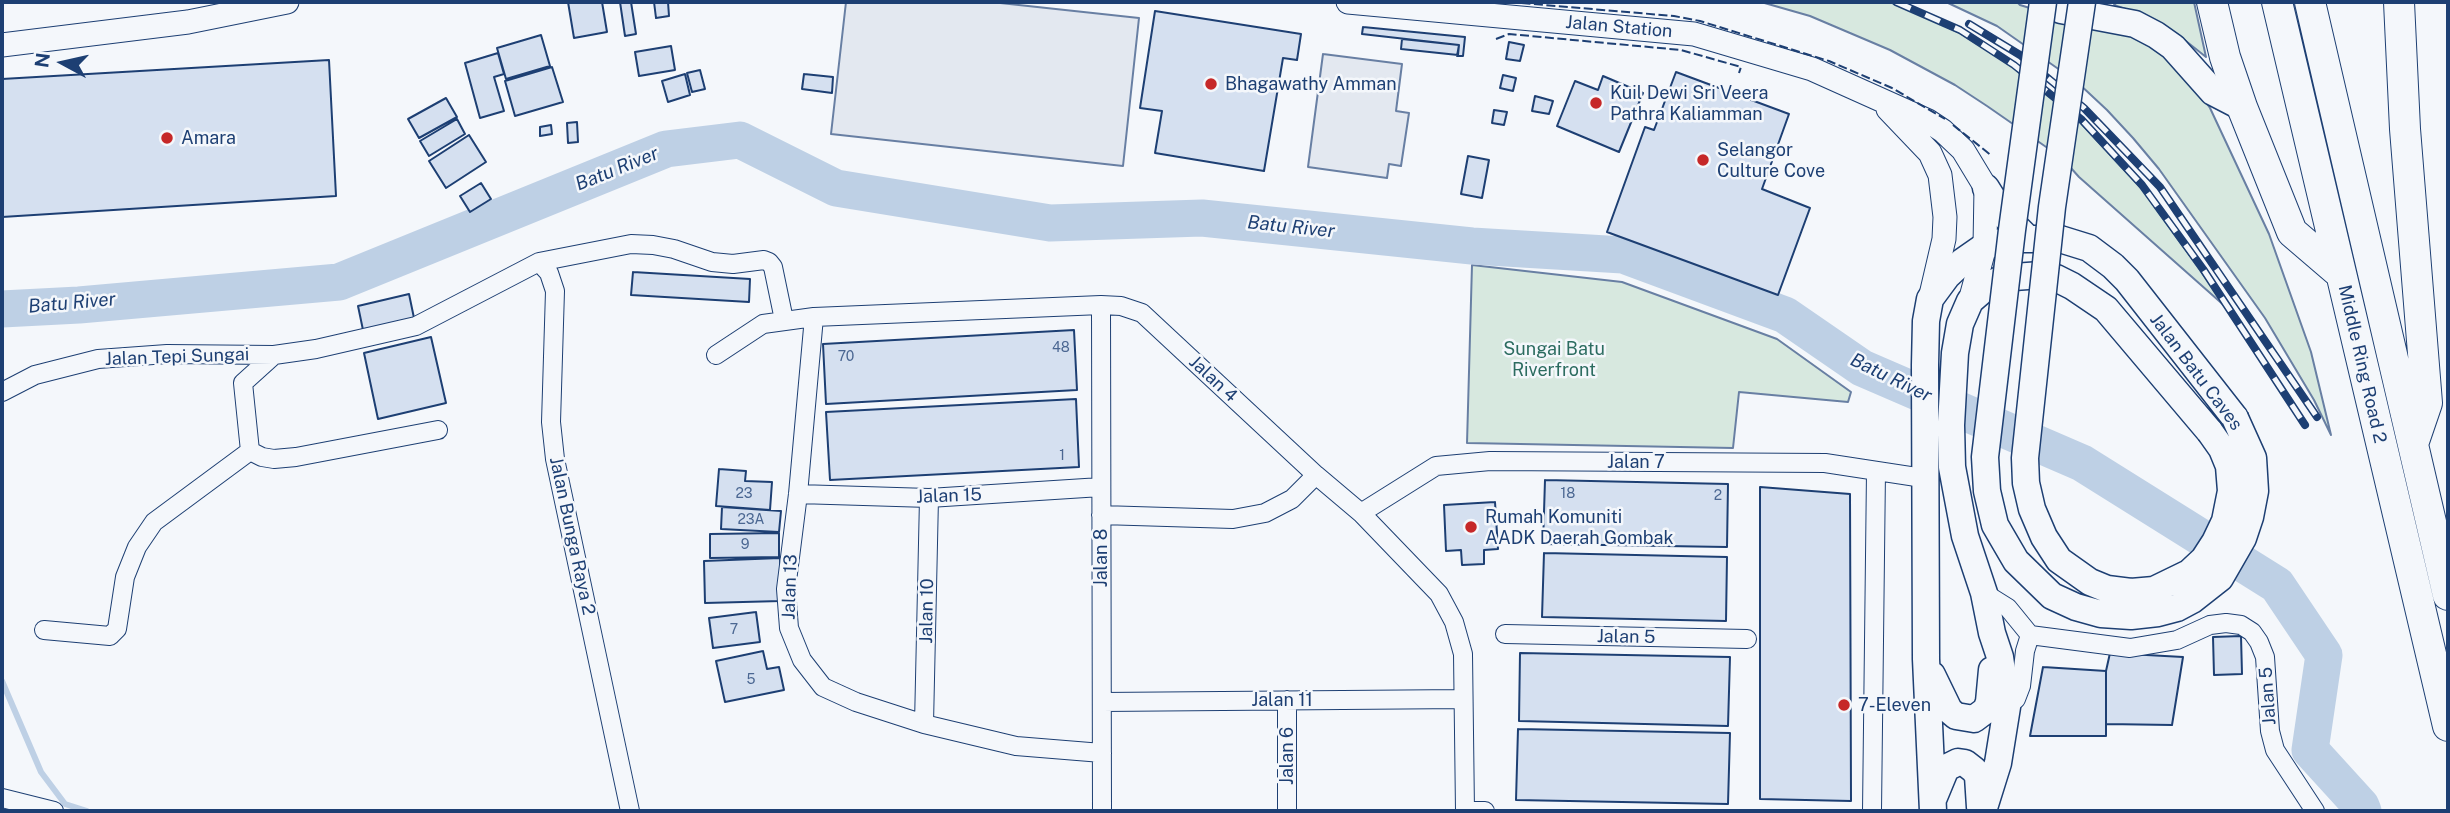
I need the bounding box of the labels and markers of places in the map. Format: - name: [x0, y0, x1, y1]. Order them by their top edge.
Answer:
- place label: Bhagawathy Amman: [1225, 73, 1397, 95]
- marker: Bhagawathy Amman: [1203, 76, 1219, 92]
- place label: Kuil Dewi Sri Veera Pathra Kaliamman: [1610, 82, 1768, 124]
- marker: Kuil Dewi Sri Veera Pathra Kaliamman: [1588, 95, 1604, 111]
- place label: Amara: [181, 127, 236, 149]
- marker: Amara: [159, 130, 175, 146]
- place label: Selangor Culture Cove: [1717, 139, 1825, 182]
- marker: Selangor Culture Cove: [1695, 152, 1711, 168]
- place label: Rumah Komuniti AADK Daerah Gombak: [1485, 506, 1674, 548]
- marker: Rumah Komuniti AADK Daerah Gombak: [1463, 519, 1479, 535]
- place label: 7-Eleven: [1858, 694, 1931, 716]
- marker: 7-Eleven: [1836, 697, 1852, 713]

